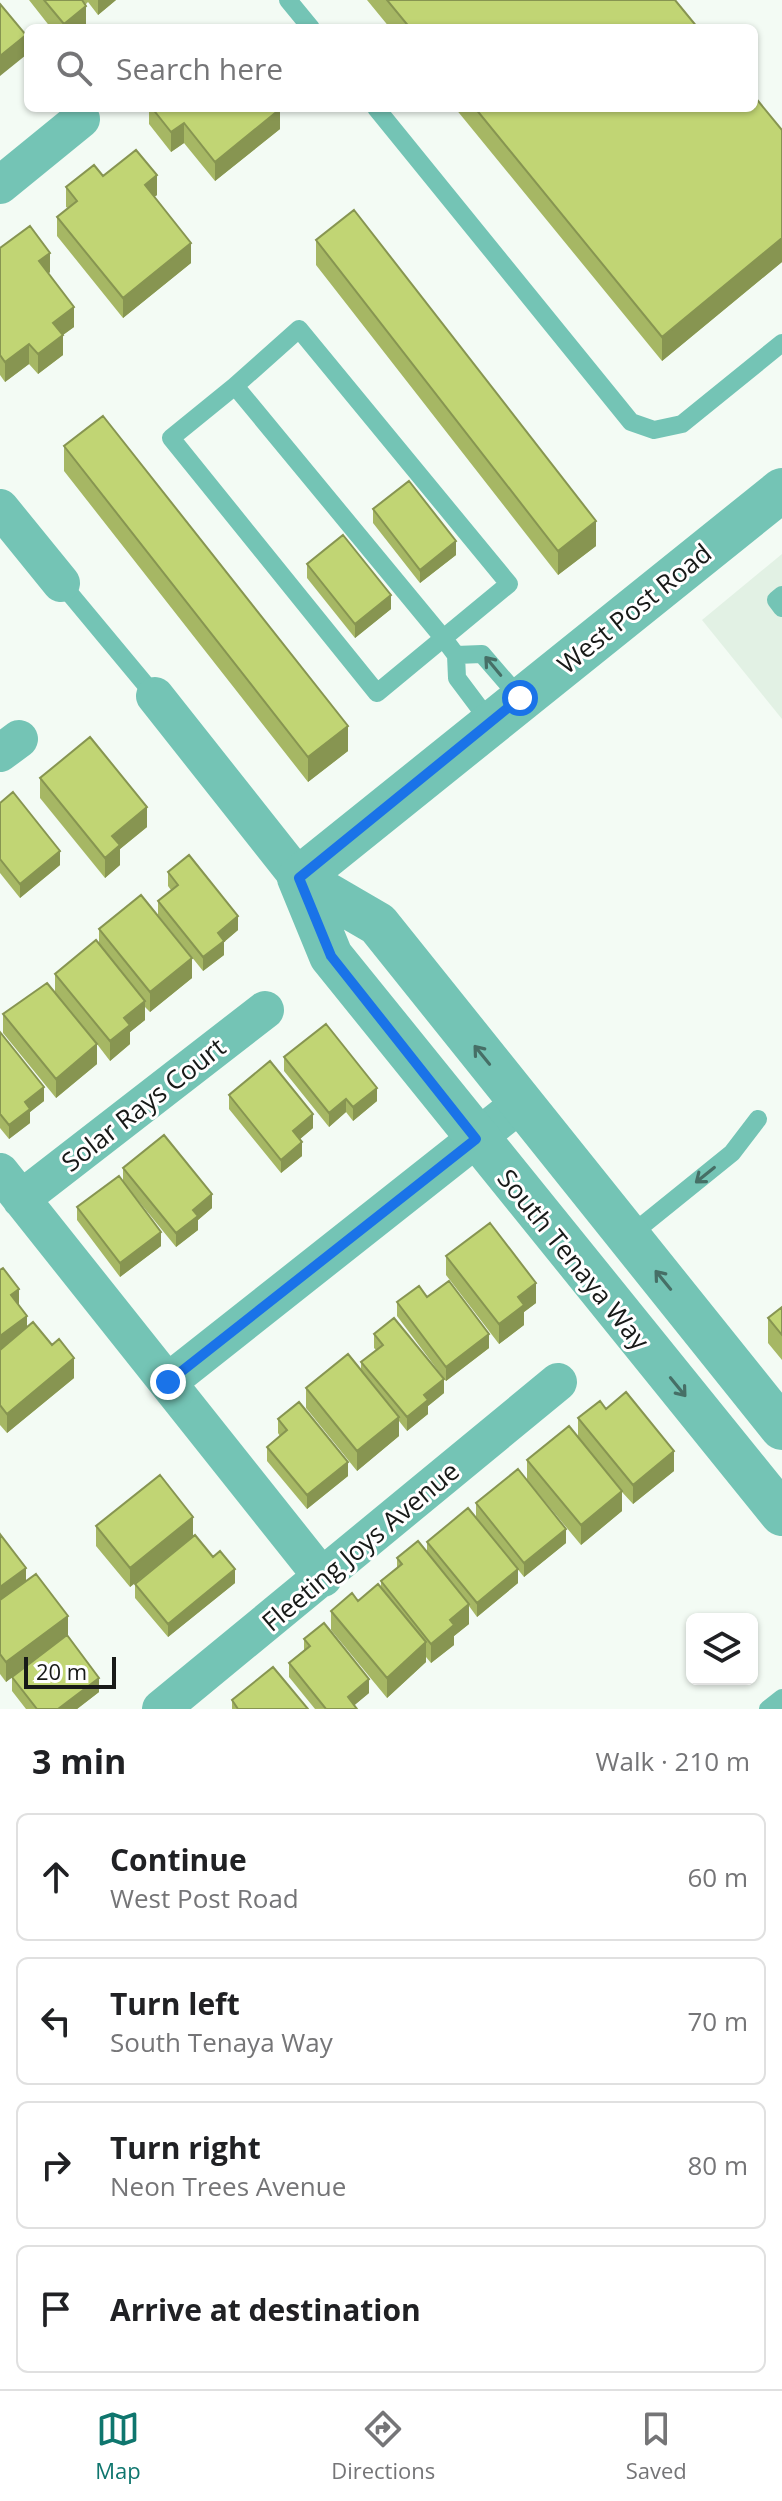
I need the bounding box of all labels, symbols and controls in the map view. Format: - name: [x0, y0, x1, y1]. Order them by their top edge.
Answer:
- search box: [24, 24, 758, 112]
- icon: search: [52, 46, 96, 90]
- text: Search here: [116, 48, 283, 89]
- street label: West Post Road: [549, 535, 719, 681]
- one-way arrow: [484, 656, 502, 677]
- route start: [502, 680, 538, 716]
- street label: Solar Rays Court: [54, 1029, 232, 1179]
- one-way arrow: [474, 1045, 491, 1066]
- street label: South Tenaya Way: [490, 1161, 659, 1358]
- one-way arrow: [695, 1167, 716, 1184]
- one-way arrow: [654, 1270, 671, 1291]
- route end: [150, 1364, 186, 1400]
- one-way arrow: [669, 1376, 687, 1397]
- street label: Fleeting Joys Avenue: [254, 1453, 466, 1639]
- map controls: [686, 1613, 758, 1685]
- button: layers: [686, 1613, 758, 1685]
- scale bar: [24, 1653, 116, 1689]
- text: 20 m: [36, 1656, 87, 1686]
- text: 3 min: [32, 1738, 126, 1784]
- text: Walk · 210 m: [596, 1743, 750, 1779]
- text: Continue: [110, 1839, 247, 1880]
- icon: ahead: [34, 1855, 78, 1899]
- text: 60 m: [687, 1859, 748, 1895]
- text: West Post Road: [110, 1880, 299, 1916]
- text: Turn left: [110, 1983, 240, 2024]
- icon: left: [34, 1999, 78, 2043]
- text: 70 m: [687, 2003, 748, 2039]
- text: South Tenaya Way: [110, 2024, 333, 2060]
- text: Turn right: [110, 2127, 261, 2168]
- icon: right: [34, 2143, 78, 2187]
- text: 80 m: [687, 2147, 748, 2183]
- text: Neon Trees Avenue: [110, 2168, 346, 2204]
- icon: arrive: [34, 2287, 78, 2331]
- text: Arrive at destination: [110, 2289, 421, 2330]
- tab: Map: [95, 2407, 141, 2485]
- tab: Directions: [331, 2407, 435, 2485]
- tab: Saved: [626, 2407, 687, 2485]

